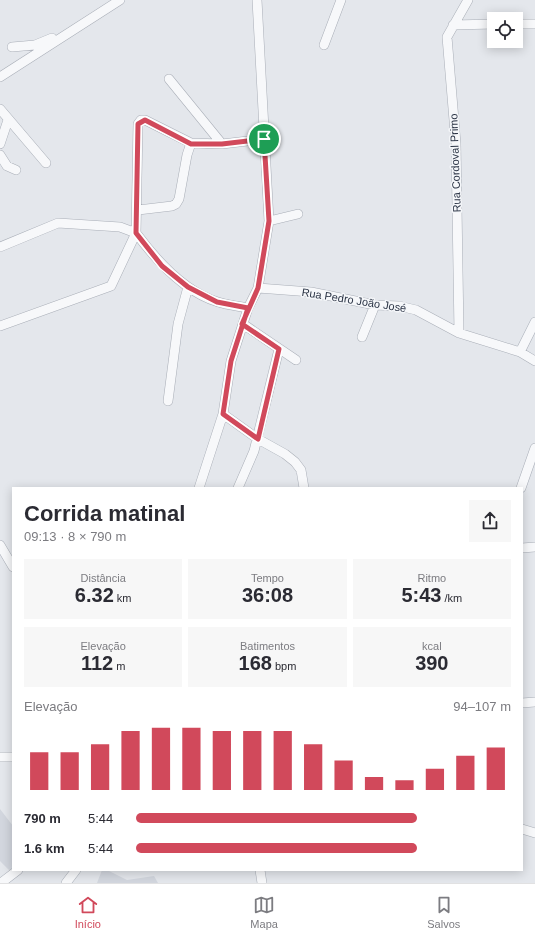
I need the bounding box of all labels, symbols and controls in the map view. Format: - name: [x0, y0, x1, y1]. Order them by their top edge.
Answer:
- map controls: [487, 12, 523, 48]
- button: locate: [487, 12, 523, 48]
- street label: Rua Cordoval Primo: [447, 113, 463, 213]
- pin: [247, 122, 281, 156]
- icon: arrive: [253, 128, 275, 150]
- street label: Rua Pedro João José: [301, 286, 407, 314]
- button: share: [469, 500, 511, 542]
- text: Corrida matinal: [24, 501, 185, 526]
- text: 09:13 · 8 × 790 m: [24, 529, 126, 544]
- text: Distância: [81, 572, 126, 584]
- text: Tempo: [251, 572, 284, 584]
- text: Ritmo: [417, 572, 446, 584]
- text: 6.32: [75, 584, 114, 606]
- text: 36:08: [242, 584, 293, 606]
- text: 5:43: [401, 584, 441, 606]
- text: km: [114, 592, 132, 604]
- text: /km: [441, 592, 462, 604]
- text: Elevação: [81, 640, 126, 652]
- text: Batimentos: [240, 640, 295, 652]
- text: kcal: [422, 640, 442, 652]
- text: 112: [81, 652, 113, 674]
- text: 168: [239, 652, 272, 674]
- text: 390: [415, 652, 449, 674]
- text: m: [113, 660, 125, 672]
- text: bpm: [272, 660, 296, 672]
- text: Elevação: [24, 699, 77, 714]
- text: 94–107 m: [453, 699, 511, 714]
- text: 790 m: [24, 811, 61, 826]
- text: 5:44: [88, 811, 113, 826]
- text: 1.6 km: [24, 841, 64, 856]
- text: 5:44: [88, 841, 113, 856]
- tab: Início: [75, 894, 101, 930]
- tab: Mapa: [250, 894, 278, 930]
- tab: Salvos: [427, 894, 460, 930]

